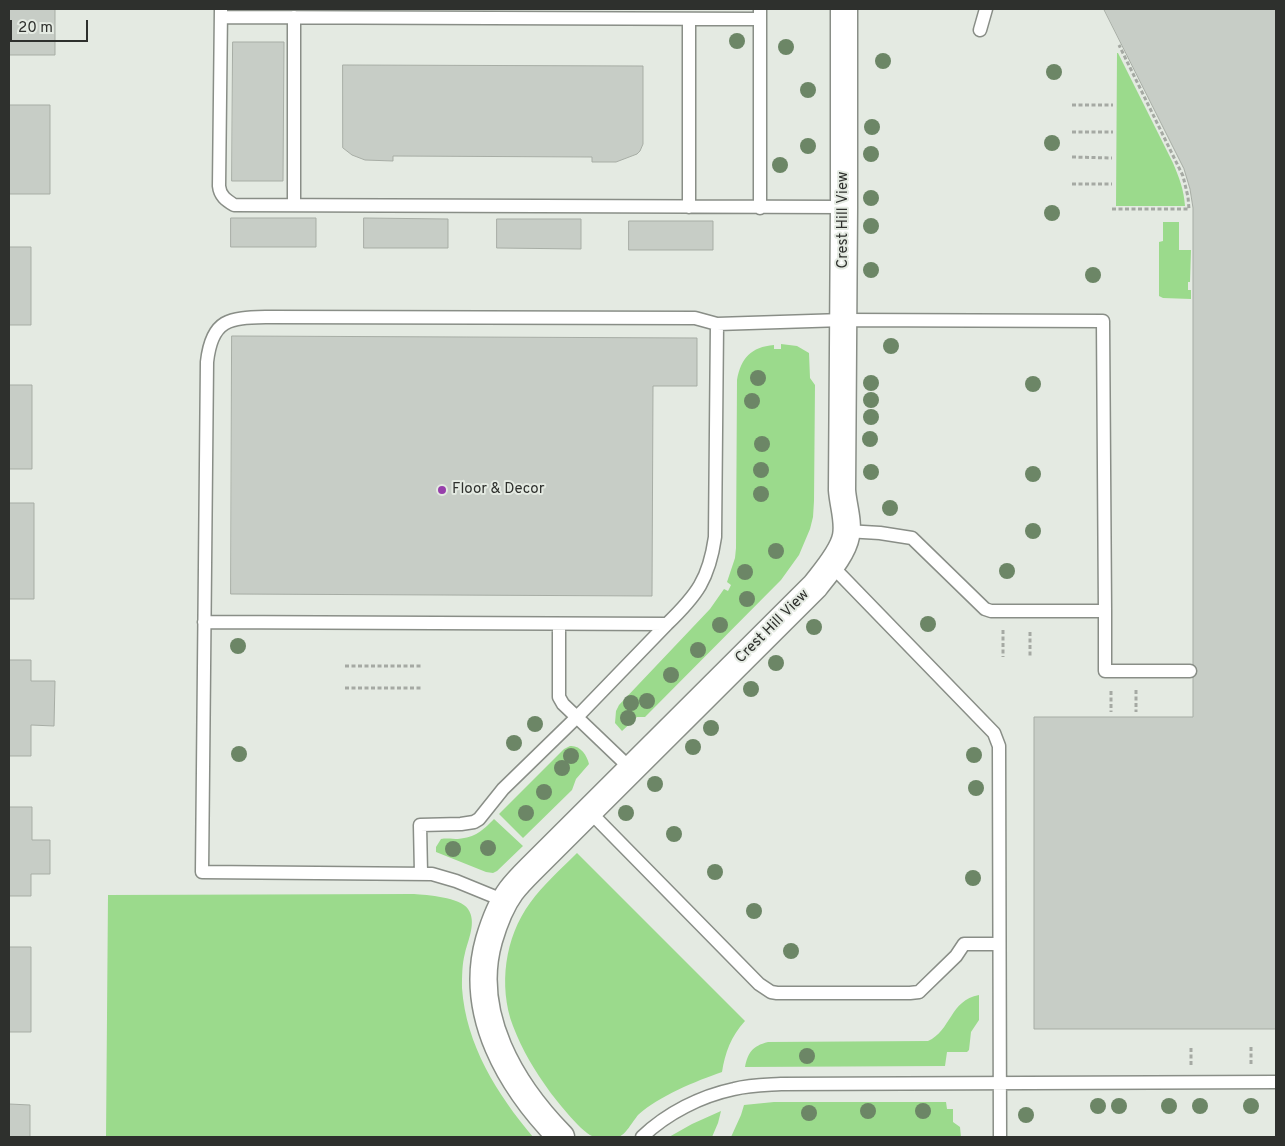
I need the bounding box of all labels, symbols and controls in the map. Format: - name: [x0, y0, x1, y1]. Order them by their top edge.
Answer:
- scale bar: [12, 10, 90, 42]
- text: 20 m: [18, 19, 53, 38]
- street label: Crest Hill View: [835, 171, 853, 269]
- place label: Floor & Decor: [452, 481, 544, 499]
- marker: Floor & Decor: [436, 484, 448, 496]
- street label: Crest Hill View: [732, 586, 814, 668]

